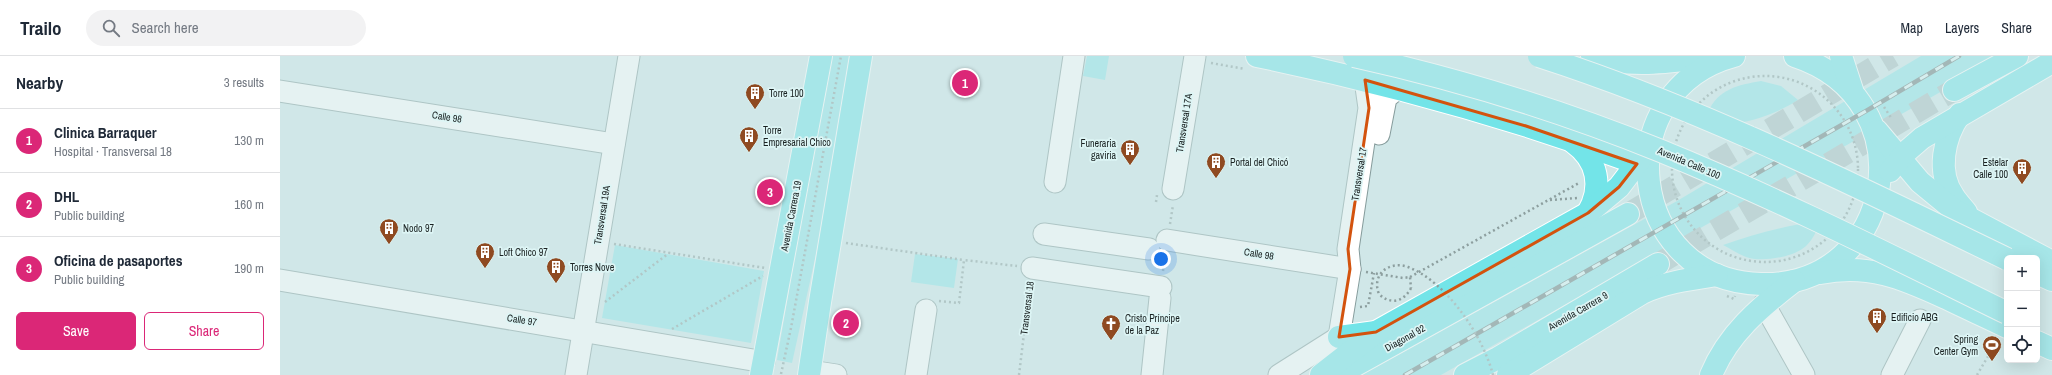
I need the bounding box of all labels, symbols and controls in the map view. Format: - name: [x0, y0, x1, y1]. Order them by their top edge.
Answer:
- search box: [86, 10, 366, 46]
- text: Trailo: [20, 15, 62, 41]
- icon: search: [100, 17, 122, 39]
- text: Search here: [132, 17, 199, 38]
- text: Map: [1901, 19, 1923, 37]
- text: Layers: [1945, 19, 1979, 37]
- text: Share: [2001, 19, 2032, 37]
- pin: 1: [952, 68, 978, 98]
- text: Nearby: [16, 71, 63, 94]
- text: 3 results: [224, 74, 264, 91]
- building icon: Torre 100: [744, 82, 766, 110]
- place label: Torre 100: [769, 87, 804, 100]
- street label: Transversal 17A: [1173, 92, 1195, 153]
- street label: Calle 98: [431, 108, 463, 126]
- text: Clinica Barraquer: [54, 122, 157, 143]
- place label: Torre Empresarial Chico: [763, 124, 831, 149]
- building icon: Torre Empresarial Chico: [738, 125, 760, 153]
- text: 1: [26, 132, 32, 149]
- text: 130 m: [234, 132, 264, 149]
- place label: Funeraria gaviria: [1080, 137, 1116, 162]
- building icon: Funeraria gaviria: [1119, 138, 1141, 166]
- text: Hospital · Transversal 18: [54, 143, 172, 160]
- street label: Avenida Calle 100: [1655, 144, 1723, 182]
- street label: Transversal 17: [1348, 146, 1370, 202]
- building icon: Portal del Chicó: [1205, 151, 1227, 179]
- place label: Portal del Chicó: [1230, 156, 1289, 169]
- place label: Estelar Calle 100: [1973, 156, 2008, 181]
- building icon: Estelar Calle 100: [2011, 157, 2033, 185]
- pin: 3: [757, 177, 783, 207]
- street label: Avenida Carrera 19: [778, 179, 804, 253]
- street label: Transversal 19A: [591, 184, 613, 245]
- text: DHL: [54, 186, 79, 207]
- text: 2: [26, 196, 32, 213]
- text: 160 m: [234, 196, 264, 213]
- text: Public building: [54, 207, 125, 224]
- building icon: Nodo 97: [378, 217, 400, 245]
- place label: Nodo 97: [403, 222, 434, 235]
- building icon: Loft Chico 97: [474, 241, 496, 269]
- street label: Calle 98: [1243, 245, 1275, 263]
- place label: Loft Chico 97: [499, 246, 548, 259]
- your location: [1151, 249, 1171, 269]
- text: Oficina de pasaportes: [54, 250, 183, 271]
- map controls: [2004, 255, 2040, 363]
- button: +: [2004, 255, 2040, 291]
- building icon: Torres Nove: [545, 256, 567, 284]
- text: 3: [26, 260, 32, 277]
- text: 190 m: [234, 260, 264, 277]
- place label: Torres Nove: [570, 261, 615, 274]
- text: Public building: [54, 271, 125, 288]
- street label: Transversal 18: [1017, 280, 1037, 336]
- street label: Avenida Carrera 9: [1545, 288, 1611, 334]
- button: −: [2004, 291, 2040, 327]
- building icon: Edificio ABG: [1866, 306, 1888, 334]
- pin: 2: [833, 308, 859, 338]
- street label: Calle 97: [506, 311, 538, 329]
- place label: Edificio ABG: [1891, 311, 1938, 324]
- button: Save: [16, 312, 136, 350]
- button: Share: [144, 312, 264, 350]
- place label: Cristo Príncipe de la Paz: [1125, 312, 1180, 337]
- church icon: Cristo Príncipe de la Paz: [1100, 313, 1122, 341]
- street label: Diagonal 92: [1383, 321, 1428, 354]
- button: locate: [2004, 327, 2040, 363]
- place label: Spring Center Gym: [1934, 333, 1978, 358]
- sports icon: Spring Center Gym: [1981, 334, 2003, 362]

